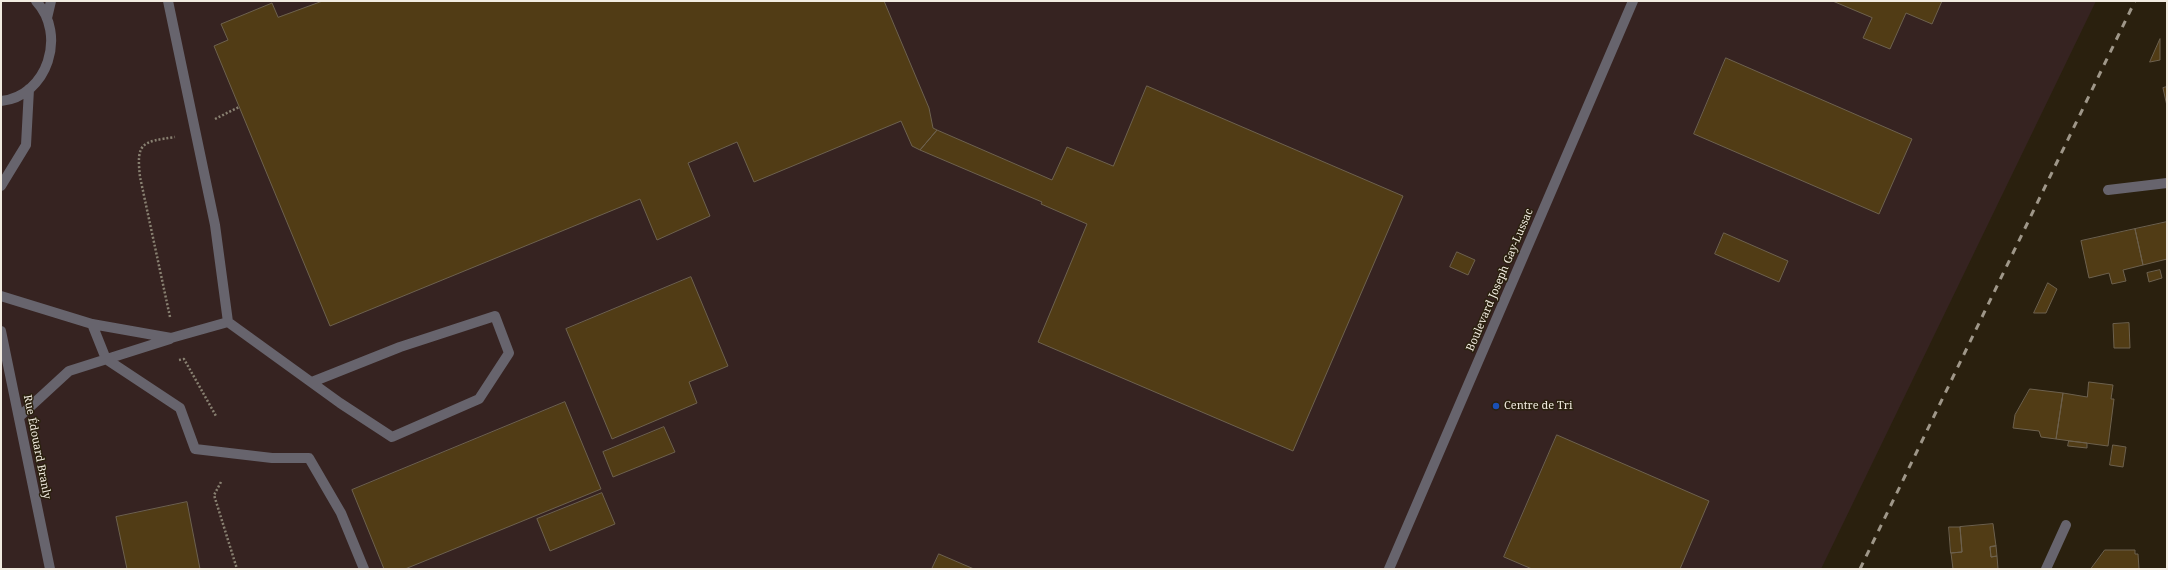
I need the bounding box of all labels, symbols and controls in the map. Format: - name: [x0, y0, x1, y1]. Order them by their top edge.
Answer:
- street label: Boulevard Joseph Gay-Lussac: [1464, 207, 1536, 353]
- street label: Rue Édouard Branly: [20, 394, 54, 500]
- place label: Centre de Tri: [1504, 399, 1572, 413]
- marker: Centre de Tri: [1491, 401, 1501, 411]

